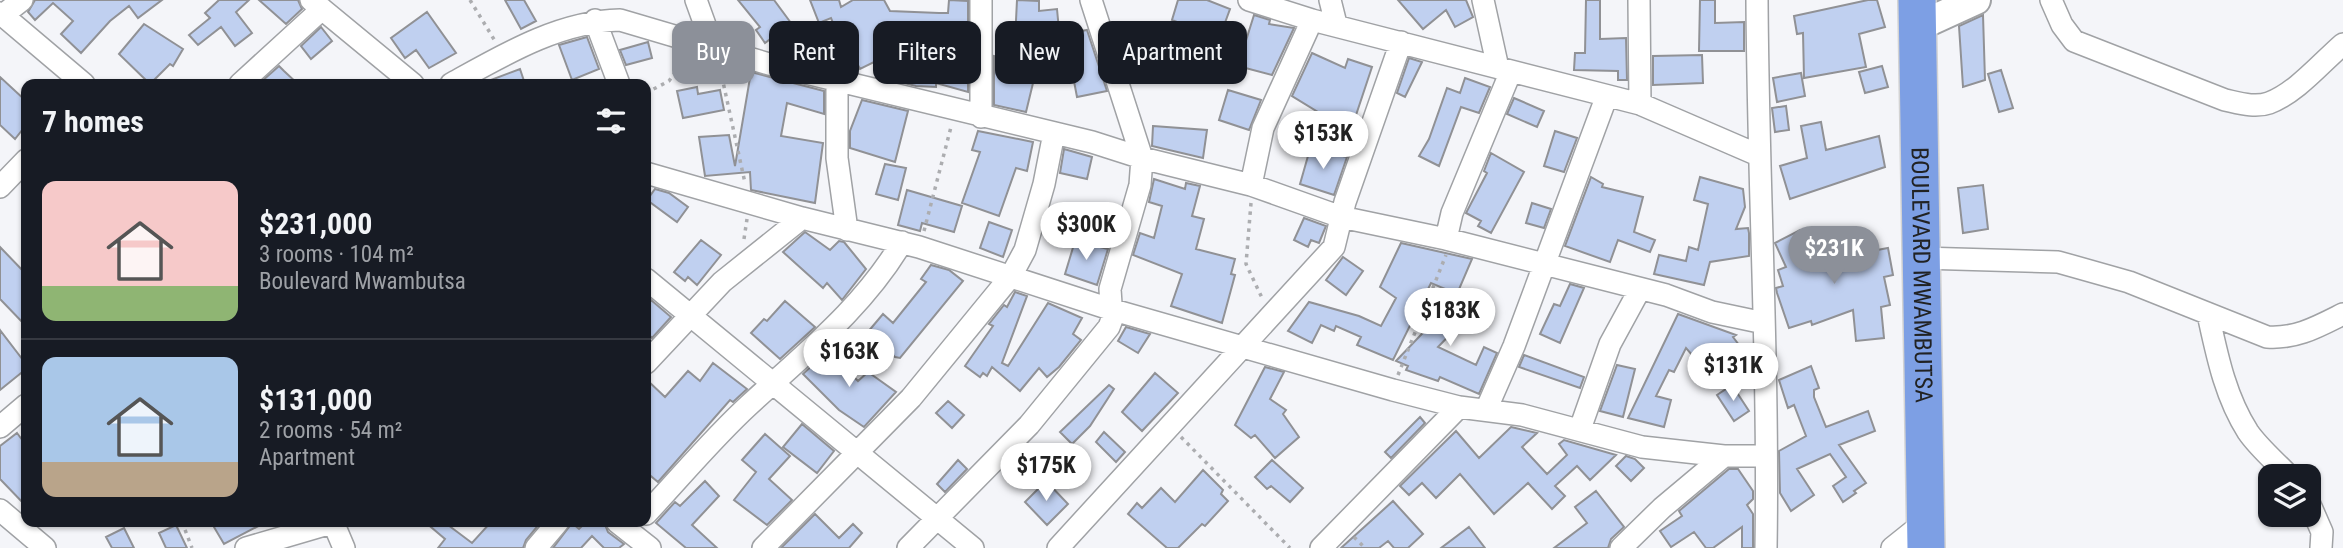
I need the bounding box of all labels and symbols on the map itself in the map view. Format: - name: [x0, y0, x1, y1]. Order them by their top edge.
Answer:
- pin: $153K: [1274, 111, 1372, 171]
- street label: BOULEVARD MWAMBUTSA: [1905, 147, 1938, 403]
- pin: $300K: [1037, 202, 1135, 262]
- pin: $231K: [1785, 226, 1883, 286]
- pin: $183K: [1401, 288, 1499, 348]
- pin: $163K: [800, 330, 898, 389]
- pin: $131K: [1684, 344, 1782, 403]
- pin: $175K: [997, 444, 1095, 503]

